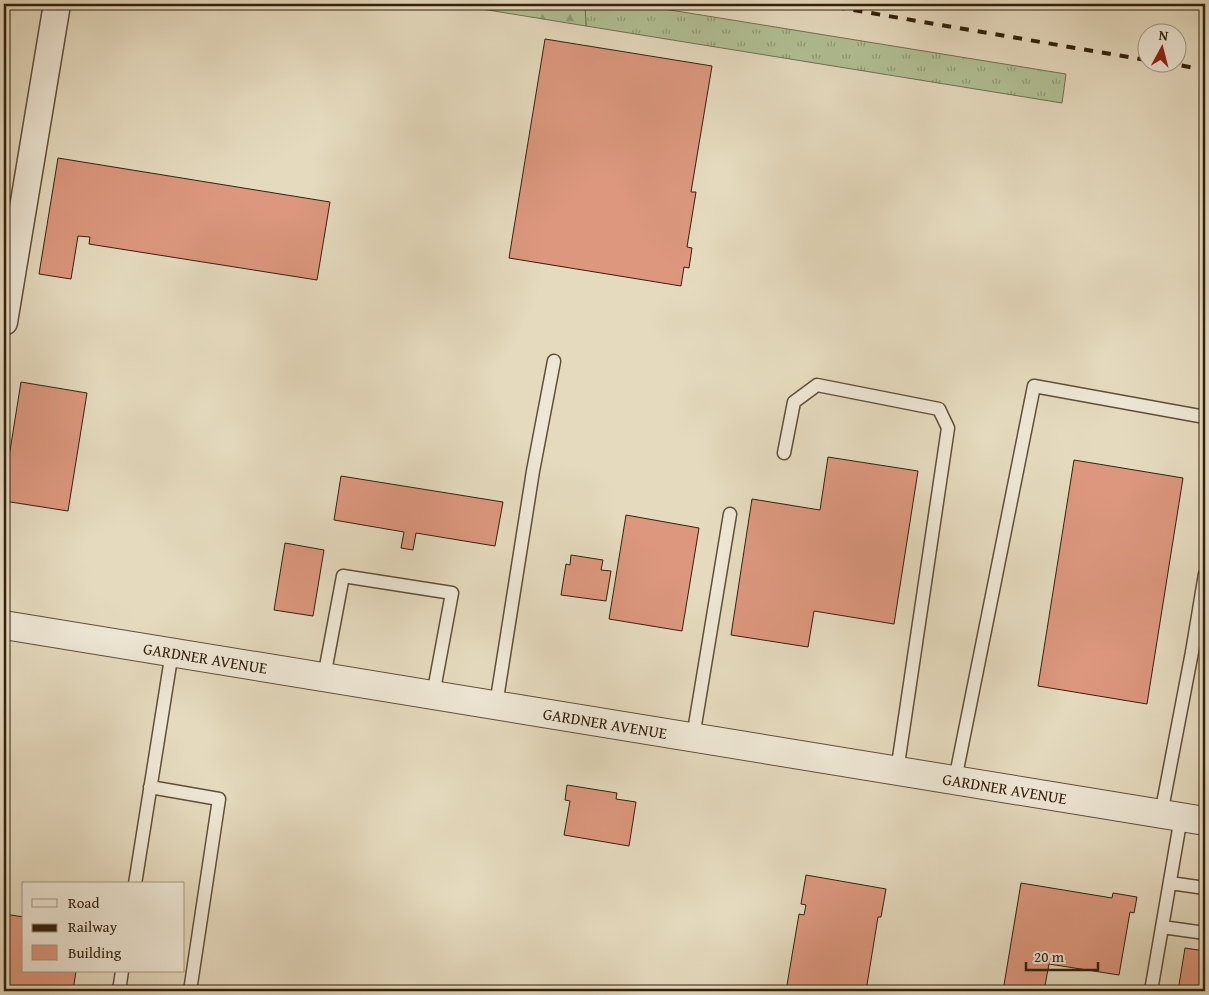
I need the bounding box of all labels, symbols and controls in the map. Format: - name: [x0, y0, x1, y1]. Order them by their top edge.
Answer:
- north arrow: [1136, 22, 1186, 72]
- text: N: [1158, 25, 1170, 46]
- street label: GARDNER AVENUE: [141, 636, 269, 680]
- street label: GARDNER AVENUE: [541, 701, 669, 745]
- street label: GARDNER AVENUE: [941, 766, 1069, 810]
- legend: [22, 882, 185, 972]
- text: Road: [68, 892, 99, 913]
- text: Railway: [68, 916, 118, 937]
- scale bar: [1026, 940, 1099, 972]
- text: Building: [68, 942, 122, 963]
- text: 20 m: [1034, 946, 1065, 967]

